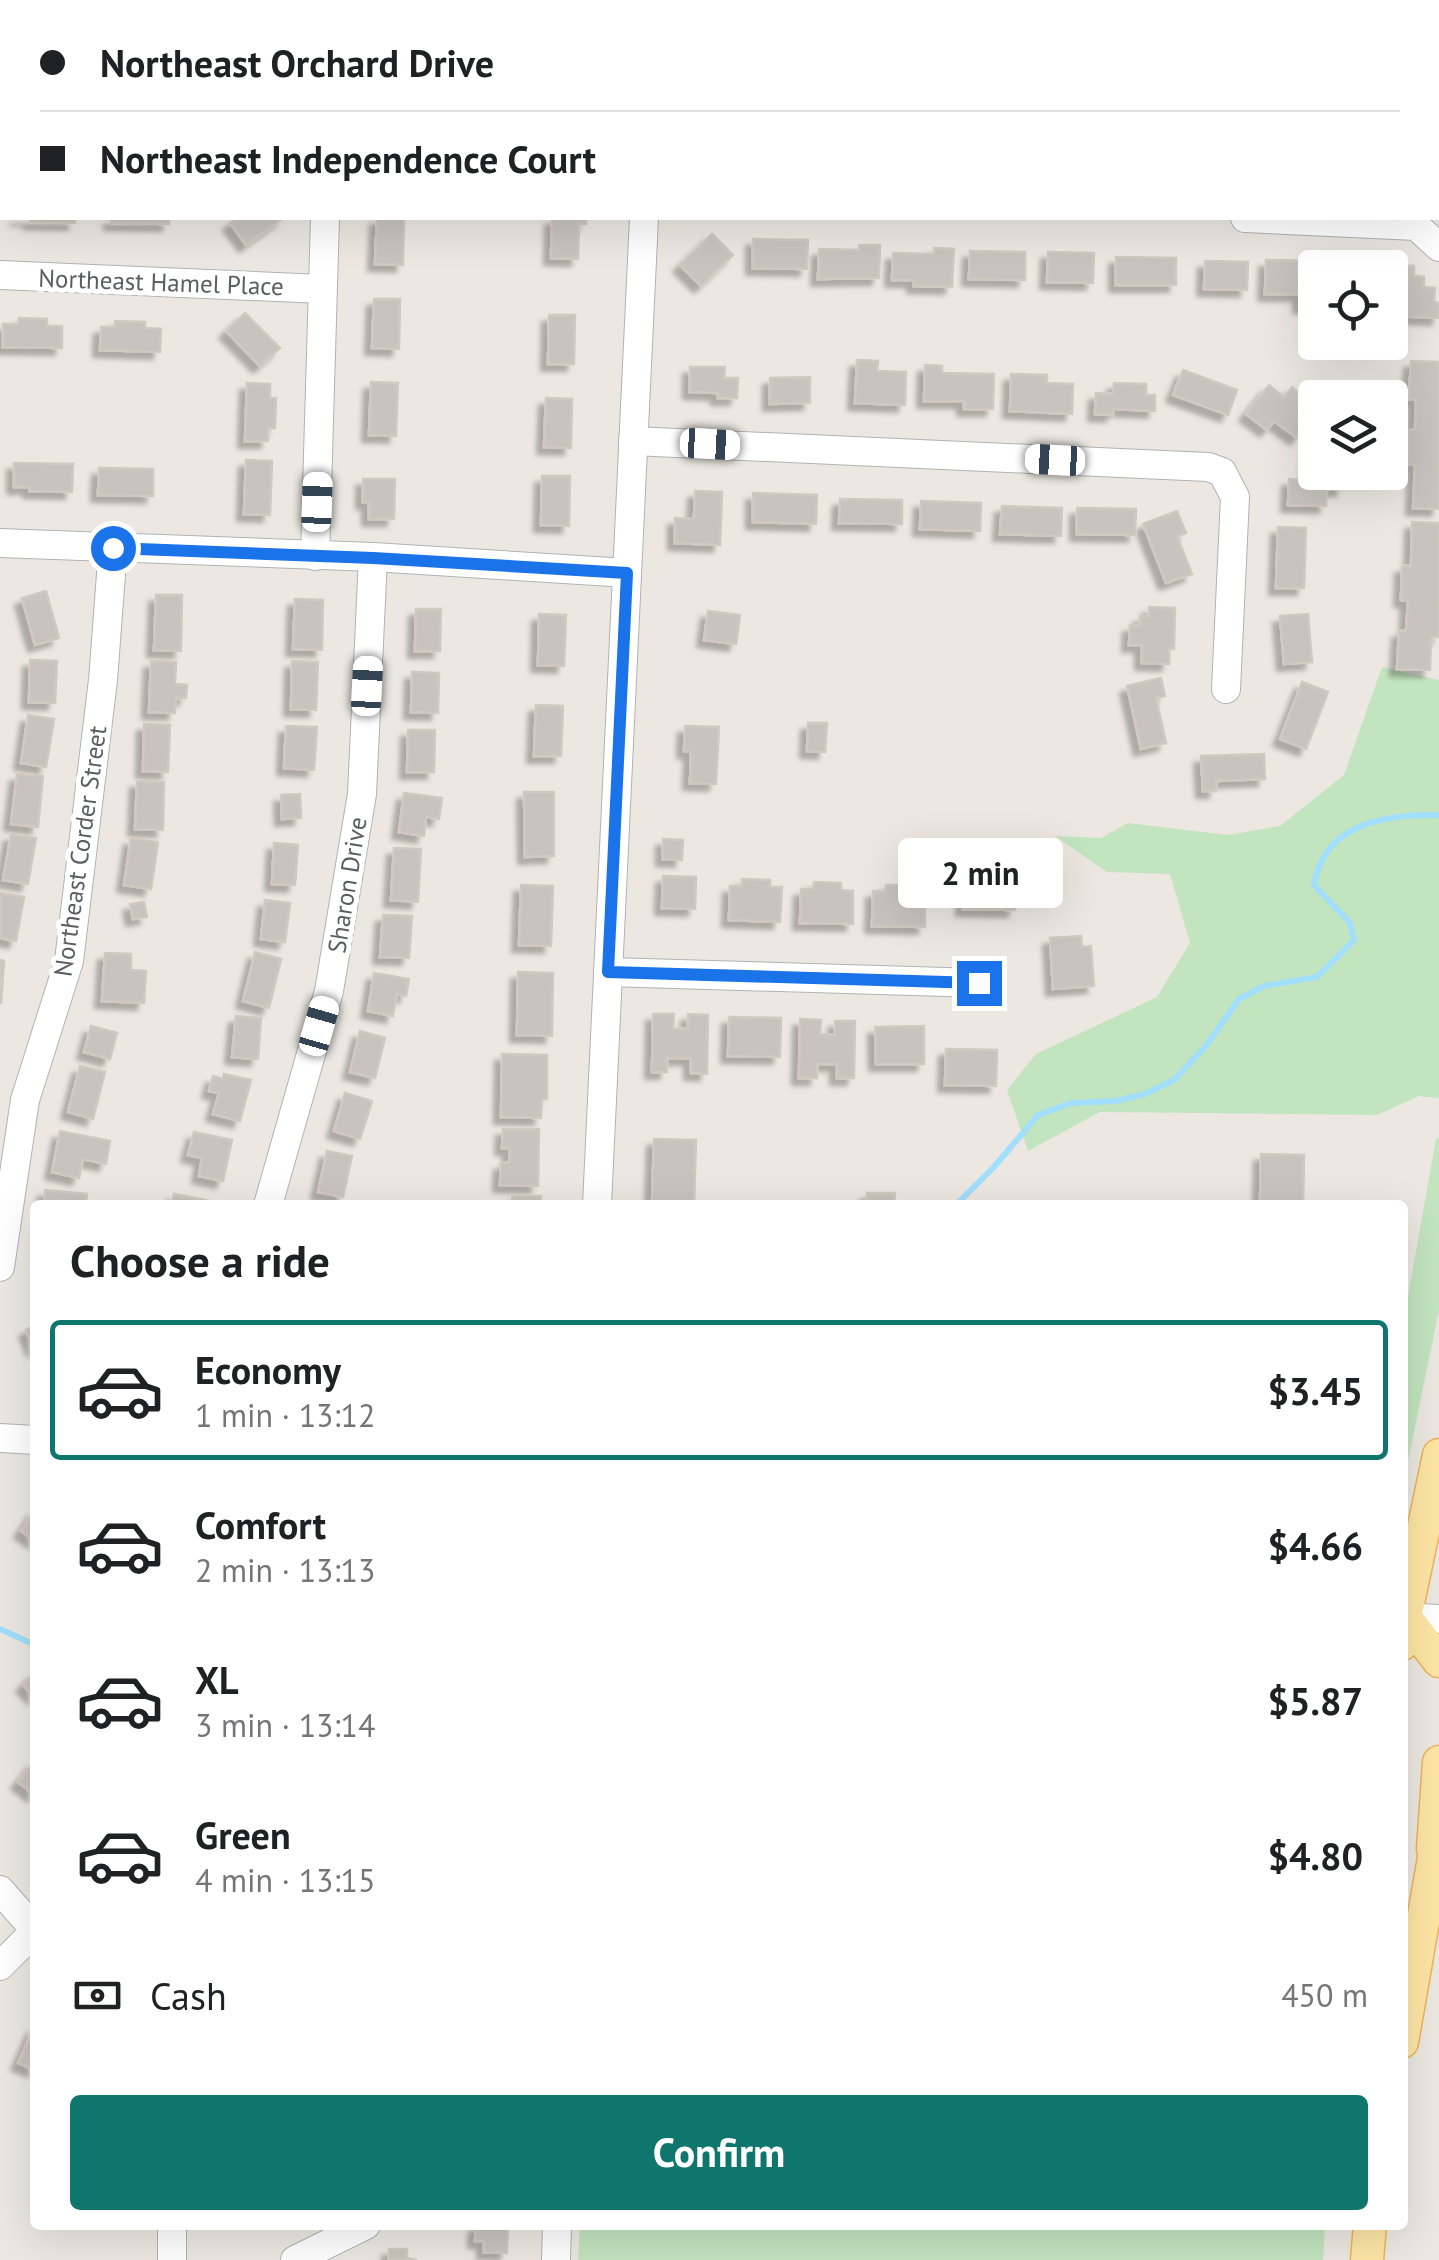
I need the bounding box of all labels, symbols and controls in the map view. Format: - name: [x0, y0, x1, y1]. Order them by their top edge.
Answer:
- text: Northeast Orchard Drive: [100, 38, 494, 87]
- text: Northeast Independence Court: [100, 134, 596, 183]
- map controls: [1298, 250, 1408, 490]
- button: locate: [1298, 250, 1408, 360]
- street label: Northeast Hamel Place: [38, 262, 284, 302]
- button: layers: [1298, 380, 1408, 490]
- car: [679, 427, 741, 461]
- car: [1024, 443, 1086, 477]
- car: [301, 471, 333, 533]
- route start: [91, 526, 136, 571]
- car: [350, 655, 384, 717]
- street label: Northeast Corder Street: [47, 723, 114, 978]
- street label: Sharon Drive: [320, 815, 374, 955]
- callout: 2 min: [896, 838, 1062, 908]
- text: 2 min: [941, 852, 1020, 894]
- route end: [957, 961, 1002, 1006]
- car: [296, 993, 342, 1059]
- text: Choose a ride: [70, 1231, 330, 1289]
- icon: car: [75, 1345, 165, 1435]
- text: Economy: [195, 1345, 341, 1394]
- text: $3.45: [1267, 1366, 1363, 1415]
- text: 1 min · 13:12: [195, 1394, 375, 1436]
- icon: car: [75, 1500, 165, 1590]
- text: Comfort: [195, 1500, 326, 1549]
- text: $4.66: [1267, 1521, 1363, 1570]
- text: 2 min · 13:13: [195, 1549, 375, 1591]
- icon: car: [75, 1655, 165, 1745]
- text: XL: [195, 1655, 239, 1704]
- text: $5.87: [1267, 1676, 1363, 1725]
- text: 3 min · 13:14: [195, 1704, 375, 1746]
- icon: car: [75, 1810, 165, 1900]
- text: Green: [195, 1810, 291, 1859]
- text: $4.80: [1267, 1831, 1363, 1880]
- text: 4 min · 13:15: [195, 1859, 375, 1901]
- icon: cash: [70, 1968, 125, 2023]
- text: Cash: [150, 1971, 227, 2020]
- text: 450 m: [1281, 1974, 1368, 2016]
- button: Confirm: [70, 2095, 1368, 2210]

